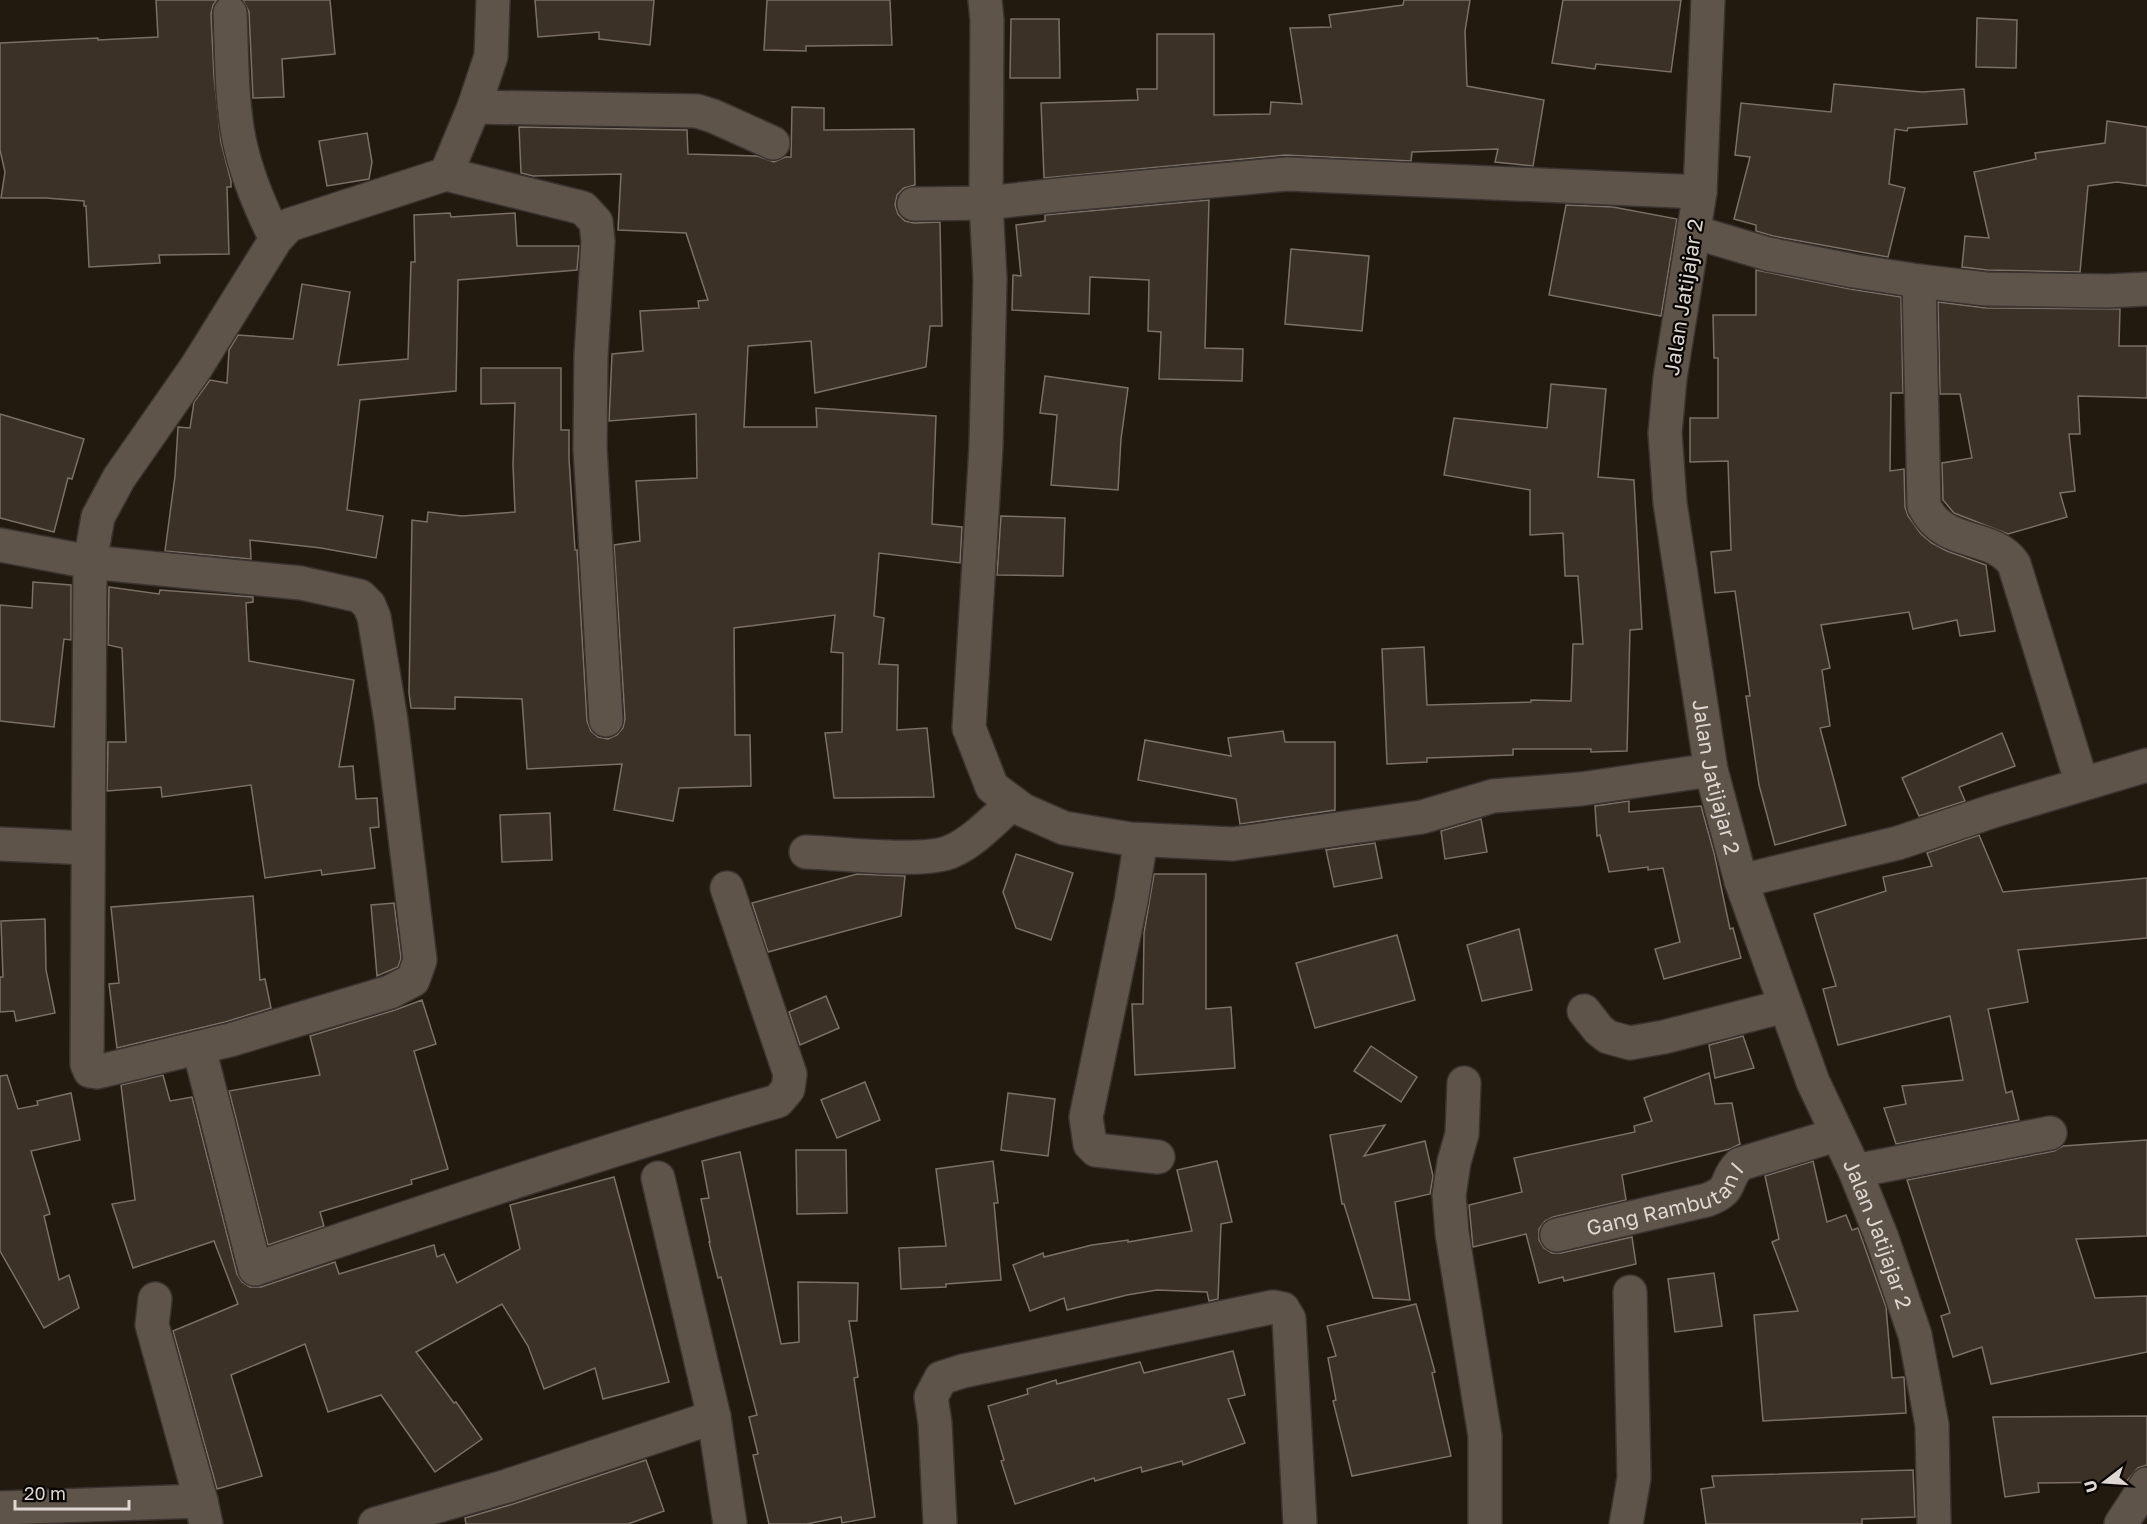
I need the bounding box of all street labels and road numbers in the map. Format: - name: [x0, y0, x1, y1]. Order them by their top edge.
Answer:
- street label: Jalan Jatijajar 2: [1658, 217, 1708, 377]
- street label: Jalan Jatijajar 2: [1687, 698, 1746, 857]
- street label: Jalan Jatijajar 2: [1838, 1154, 1918, 1312]
- street label: Gang Rambutan I: [1584, 1156, 1749, 1241]

